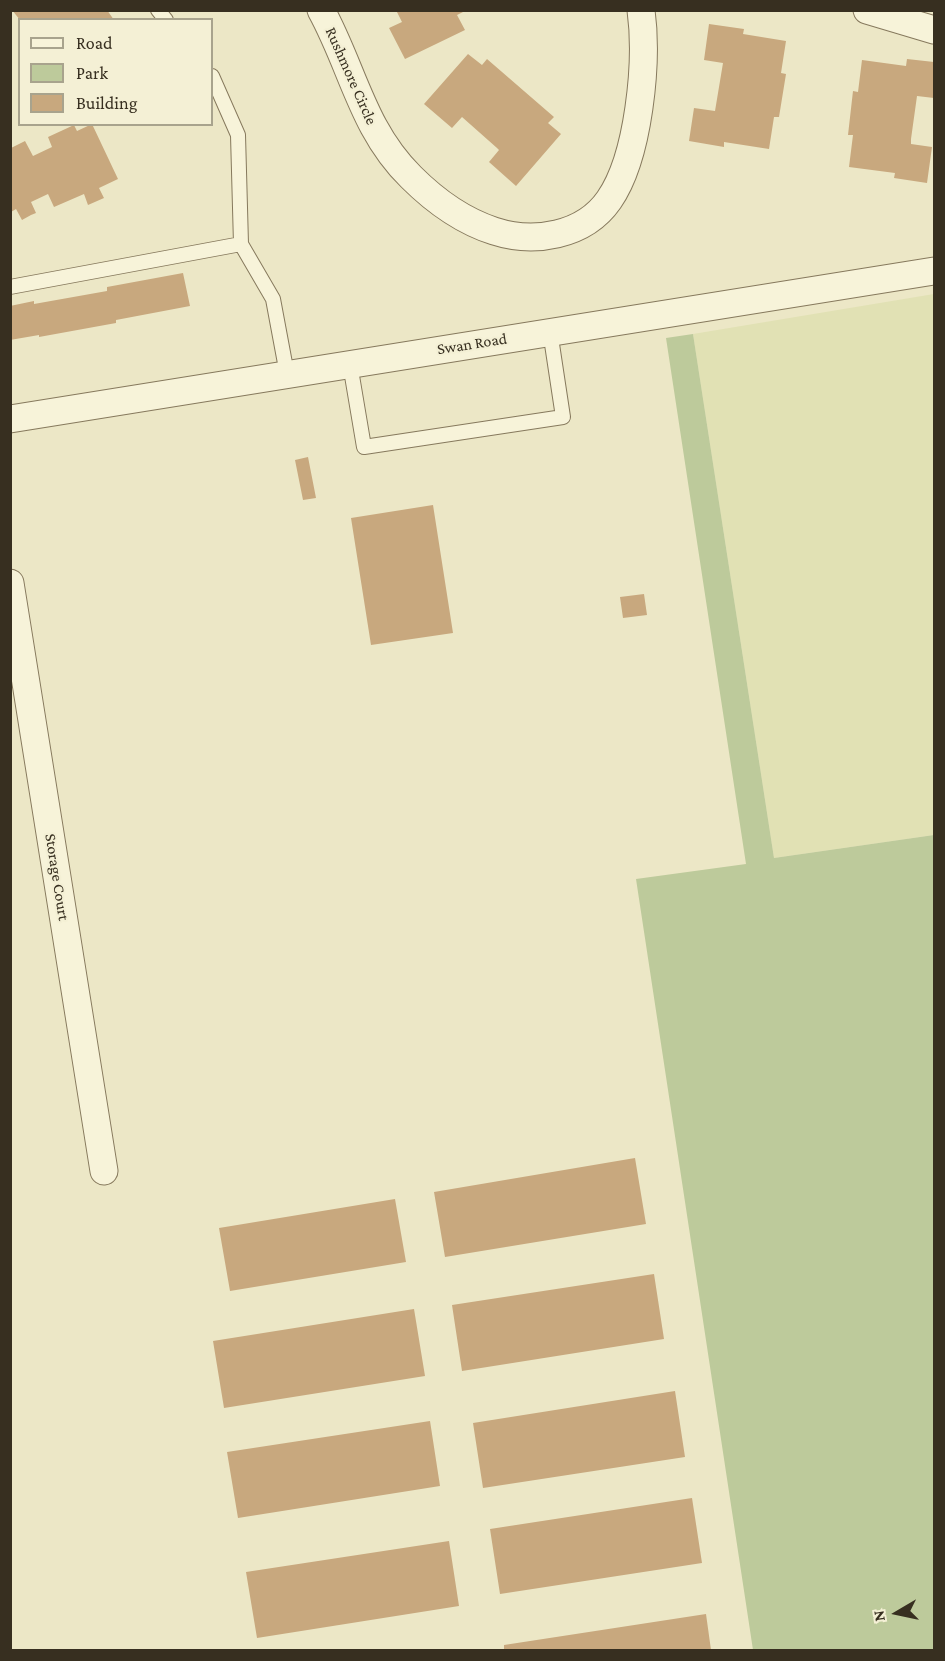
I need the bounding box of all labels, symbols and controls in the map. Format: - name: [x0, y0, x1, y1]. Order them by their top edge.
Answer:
- legend: [18, 18, 213, 126]
- street label: Rushmore Circle: [321, 24, 381, 128]
- text: Road: [76, 33, 113, 53]
- text: Park: [76, 63, 108, 83]
- text: Building: [76, 93, 137, 113]
- street label: Swan Road: [436, 329, 508, 359]
- street label: Storage Court: [41, 832, 73, 922]
- north arrow: [867, 1583, 927, 1643]
- text: N: [869, 1609, 888, 1623]

